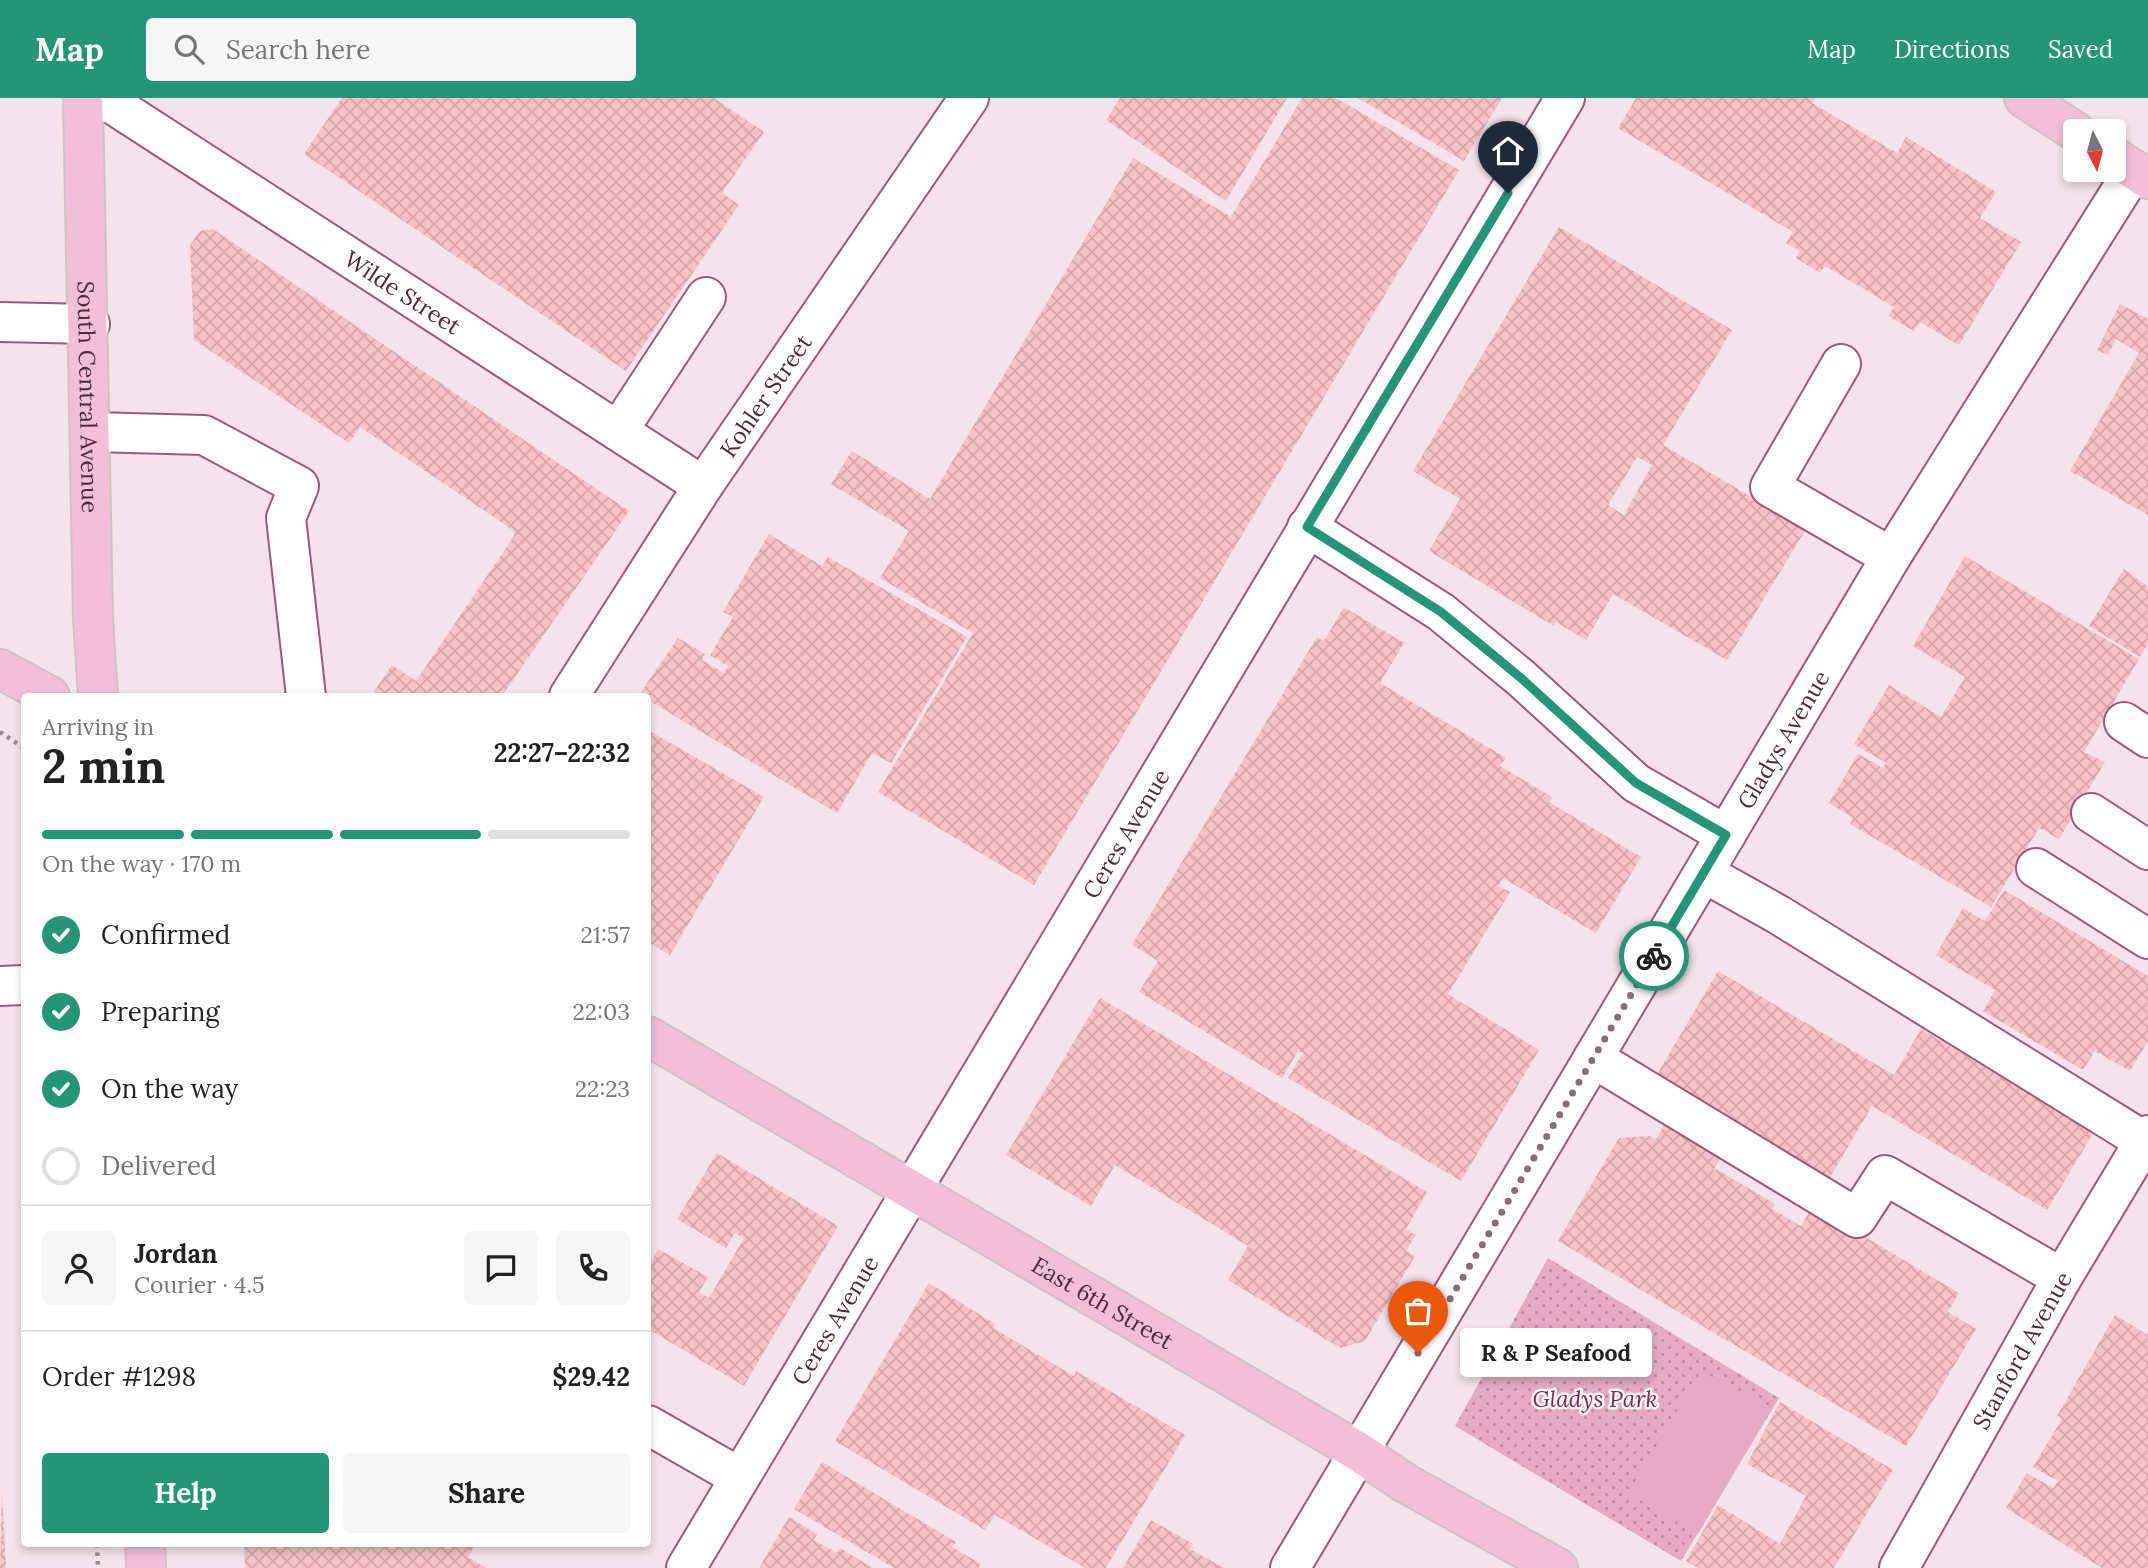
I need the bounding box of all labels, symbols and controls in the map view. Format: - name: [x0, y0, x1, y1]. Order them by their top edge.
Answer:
- search box: [146, 18, 636, 81]
- text: Map: [35, 28, 104, 70]
- icon: search: [170, 30, 208, 68]
- text: Search here: [226, 33, 370, 66]
- text: Map: [1807, 34, 1856, 65]
- text: Directions: [1894, 34, 2010, 65]
- text: Saved: [2048, 34, 2113, 65]
- north arrow: [2063, 119, 2126, 182]
- map controls: [2063, 119, 2126, 182]
- pin: [1478, 121, 1538, 193]
- icon: home: [1489, 132, 1527, 170]
- street label: Wilde Street: [339, 244, 466, 340]
- street label: South Central Avenue: [72, 281, 105, 513]
- street label: Kohler Street: [713, 328, 817, 462]
- street label: Gladys Avenue: [1730, 665, 1835, 814]
- text: Arriving in: [42, 712, 154, 741]
- text: 22:27–22:32: [494, 736, 630, 769]
- text: 2 min: [42, 737, 165, 796]
- street label: Ceres Avenue: [1075, 763, 1175, 903]
- text: On the way · 170 m: [42, 849, 241, 878]
- icon: check: [42, 916, 80, 954]
- text: Confirmed: [101, 918, 230, 951]
- text: 21:57: [580, 920, 630, 949]
- courier: [1619, 921, 1689, 991]
- icon: bike: [1635, 937, 1673, 975]
- icon: check: [42, 993, 80, 1031]
- text: Preparing: [101, 995, 220, 1028]
- text: 22:03: [572, 997, 630, 1026]
- icon: check: [42, 1070, 80, 1108]
- text: On the way: [101, 1072, 238, 1105]
- text: 22:23: [575, 1074, 630, 1103]
- text: Delivered: [101, 1149, 217, 1182]
- button: person: [42, 1231, 116, 1305]
- button: chat: [464, 1231, 538, 1305]
- button: phone: [556, 1231, 630, 1305]
- text: Jordan: [134, 1237, 218, 1270]
- street label: East 6th Street: [1027, 1249, 1179, 1355]
- street label: Ceres Avenue: [785, 1250, 884, 1390]
- street label: Stanford Avenue: [1966, 1266, 2077, 1434]
- text: Courier · 4.5: [134, 1270, 265, 1299]
- pin: [1388, 1281, 1448, 1353]
- icon: bag: [1399, 1292, 1437, 1330]
- callout: R & P Seafood: [1460, 1328, 1652, 1378]
- text: R & P Seafood: [1481, 1338, 1631, 1367]
- text: Order #1298: [42, 1360, 196, 1393]
- text: $29.42: [552, 1360, 630, 1393]
- park label: Gladys Park: [1532, 1384, 1658, 1413]
- button: Help: [42, 1453, 329, 1533]
- button: Share: [343, 1453, 630, 1533]

